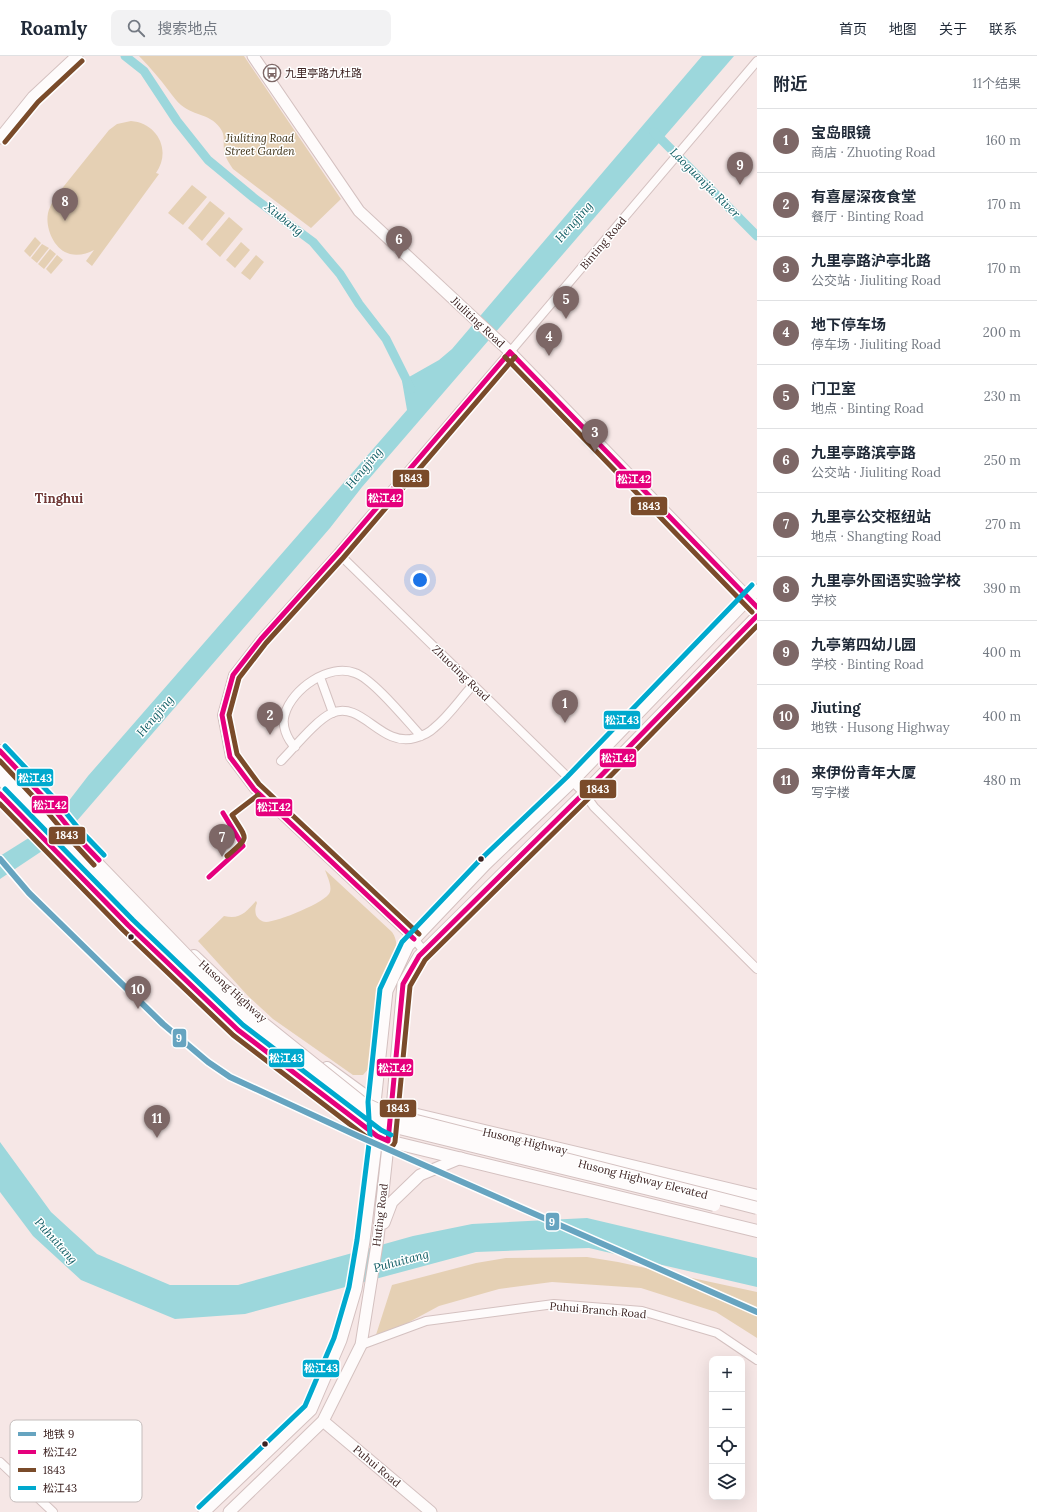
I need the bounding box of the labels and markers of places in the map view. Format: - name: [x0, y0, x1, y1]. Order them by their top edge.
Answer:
- bus stop icon: 九里亭路九杜路: [262, 63, 282, 83]
- place label: 九里亭路九杜路: [285, 66, 362, 80]
- pin: 9: [727, 152, 753, 185]
- pin: 8: [52, 188, 78, 221]
- pin: 6: [386, 226, 412, 259]
- pin: 5: [553, 286, 579, 319]
- pin: 4: [536, 323, 562, 356]
- pin: 3: [582, 419, 608, 452]
- pin: 1: [552, 690, 578, 723]
- pin: 2: [257, 702, 283, 735]
- pin: 7: [209, 824, 235, 857]
- unlabelled marker: [476, 854, 486, 864]
- unlabelled marker: [126, 932, 136, 942]
- pin: 10: [125, 976, 151, 1009]
- pin: 11: [144, 1105, 170, 1138]
- unlabelled marker: [260, 1439, 270, 1449]

